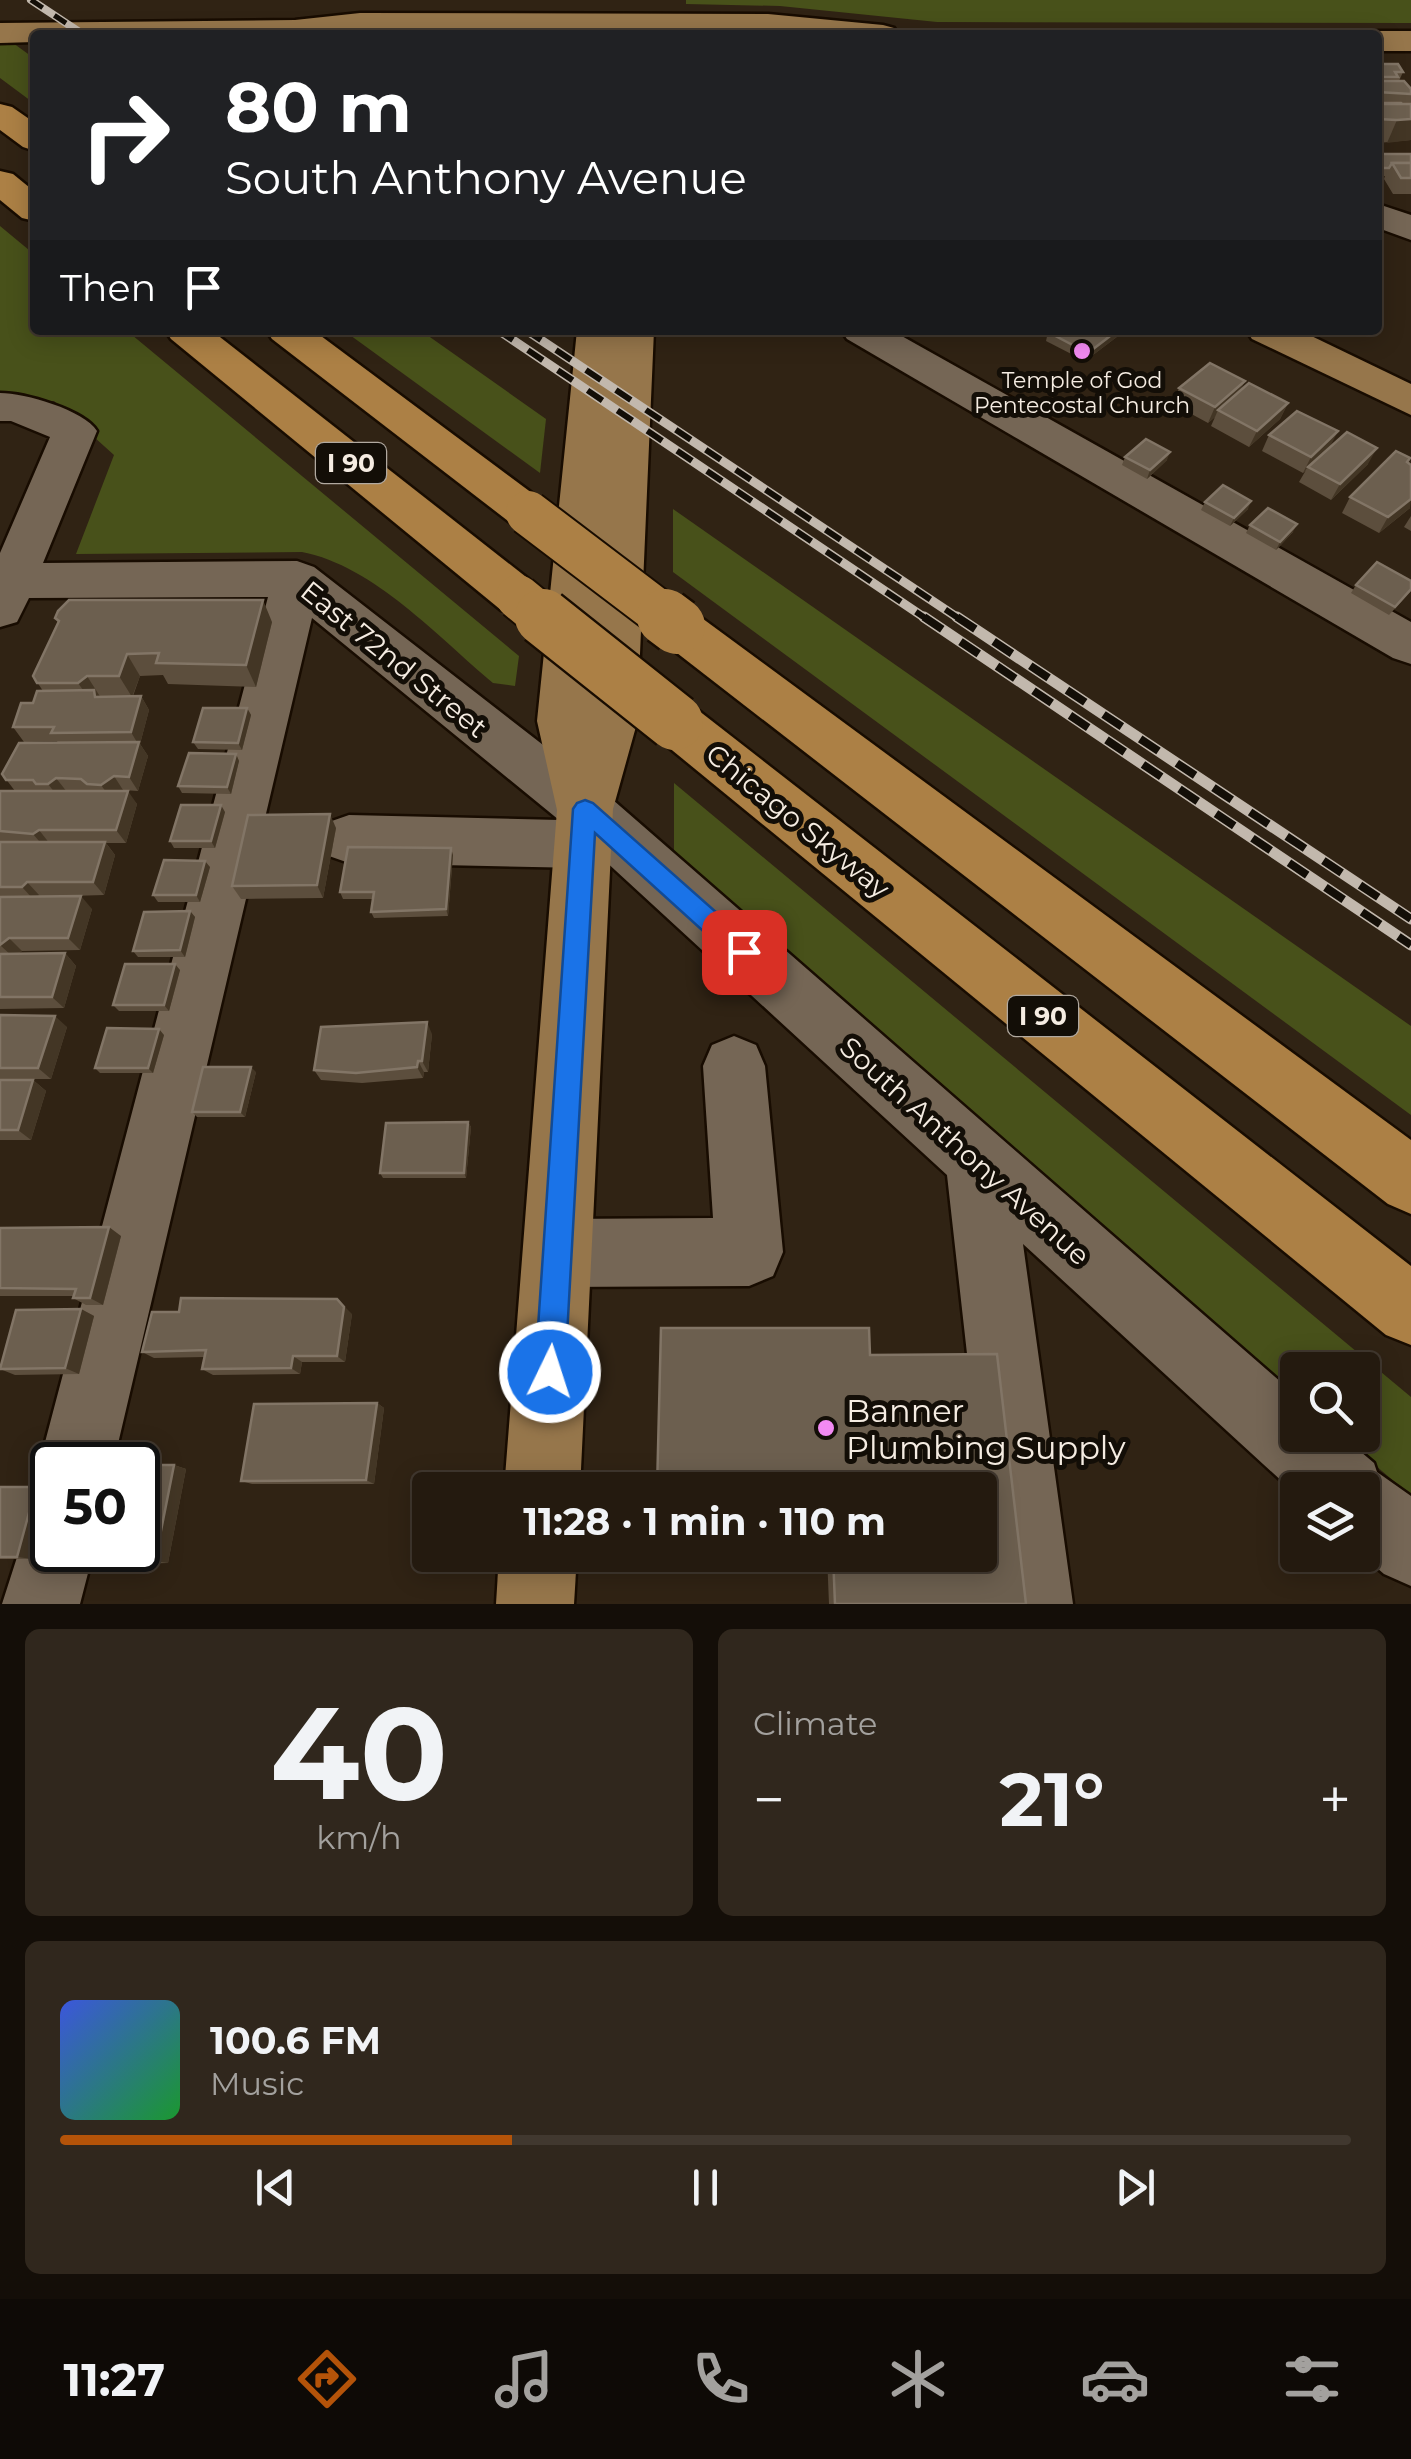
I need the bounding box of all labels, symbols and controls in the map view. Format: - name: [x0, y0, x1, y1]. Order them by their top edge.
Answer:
- text: 80 m: [225, 64, 412, 150]
- icon: right: [60, 70, 190, 200]
- text: South Anthony Avenue: [225, 150, 747, 205]
- icon: arrive: [176, 260, 231, 315]
- text: Then: [60, 264, 156, 311]
- marker: Temple of God Pentecostal Church: [1071, 340, 1093, 362]
- place label: Temple of God Pentecostal Church: [974, 367, 1190, 419]
- road number: I 90: [316, 443, 386, 483]
- street label: East 72nd Street: [294, 574, 494, 744]
- street label: Chicago Skyway: [699, 737, 897, 906]
- pin: [702, 910, 787, 995]
- icon: arrive: [717, 925, 772, 980]
- road number: I 90: [1008, 996, 1078, 1036]
- street label: South Anthony Avenue: [833, 1030, 1097, 1272]
- position arrow: [498, 1320, 602, 1424]
- map controls: [1280, 1352, 1380, 1572]
- button: search: [1280, 1352, 1380, 1452]
- place label: Banner Plumbing Supply: [846, 1391, 1126, 1467]
- marker: Banner Plumbing Supply: [815, 1417, 837, 1439]
- speed limit sign: 50: [30, 1442, 160, 1572]
- button: layers: [1280, 1472, 1380, 1572]
- text: 11:28 · 1 min · 110 m: [523, 1498, 886, 1545]
- text: 40: [270, 1673, 448, 1832]
- text: Climate: [753, 1704, 877, 1743]
- text: 21°: [999, 1753, 1105, 1845]
- text: −: [753, 1766, 785, 1833]
- text: +: [1319, 1766, 1351, 1833]
- text: km/h: [316, 1818, 402, 1857]
- text: 100.6 FM: [210, 2017, 381, 2064]
- text: Music: [210, 2064, 304, 2103]
- icon: previous: [248, 2160, 303, 2215]
- icon: pause: [678, 2160, 733, 2215]
- icon: next: [1108, 2160, 1163, 2215]
- icon: directions: [292, 2344, 362, 2414]
- icon: music: [489, 2344, 559, 2414]
- icon: phone: [686, 2344, 756, 2414]
- icon: climate: [883, 2344, 953, 2414]
- icon: car: [1080, 2344, 1150, 2414]
- icon: filters: [1277, 2344, 1347, 2414]
- text: 11:27: [64, 2352, 165, 2407]

